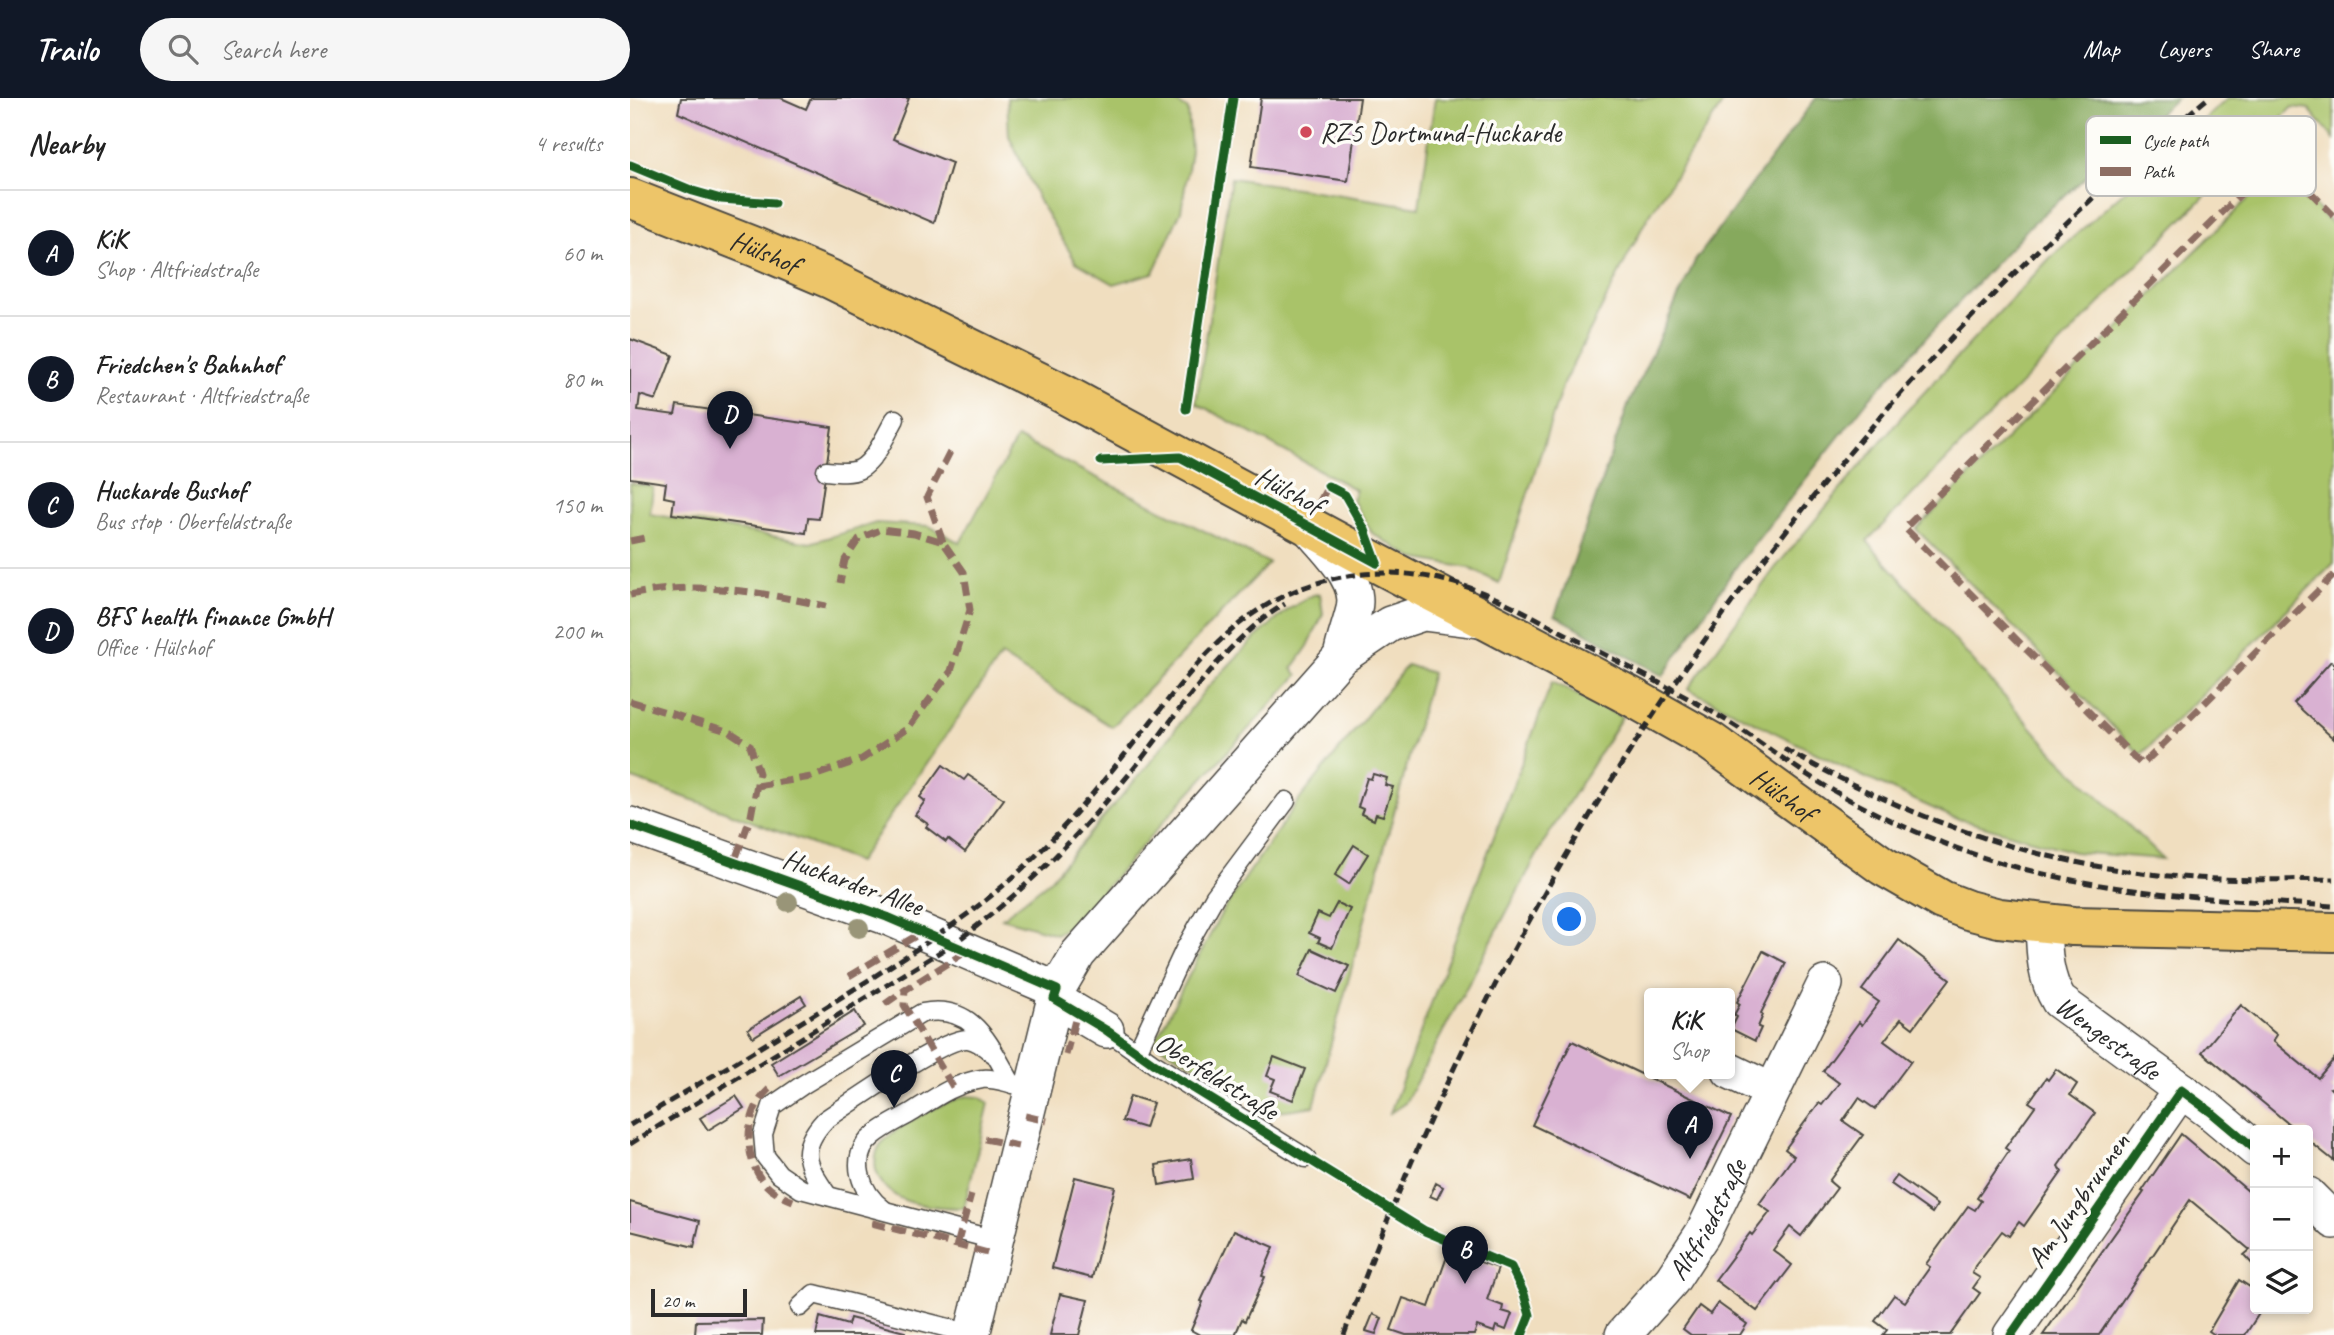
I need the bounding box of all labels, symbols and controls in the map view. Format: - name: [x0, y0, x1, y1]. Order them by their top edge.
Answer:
- search box: [140, 18, 630, 81]
- text: Trailo: [35, 28, 98, 70]
- icon: search: [164, 30, 202, 68]
- text: Search here: [220, 33, 326, 66]
- text: Map: [2083, 34, 2120, 64]
- text: Layers: [2158, 34, 2211, 64]
- text: Share: [2249, 34, 2299, 64]
- place label: RZ5 Dortmund-Huckarde: [1320, 115, 1563, 150]
- legend: [2086, 116, 2316, 196]
- marker: RZ5 Dortmund-Huckarde: [1298, 124, 1314, 140]
- text: Nearby: [28, 125, 104, 163]
- text: 4 results: [535, 129, 602, 158]
- text: Cycle path: [2143, 129, 2209, 153]
- text: Path: [2143, 160, 2176, 184]
- text: KiK: [95, 222, 127, 255]
- street label: Hülshof: [725, 222, 810, 284]
- text: A: [45, 239, 57, 268]
- text: 60 m: [563, 239, 602, 268]
- text: Shop · Altfriedstraße: [95, 255, 258, 284]
- text: Friedchen's Bahnhof: [95, 348, 281, 381]
- text: B: [45, 365, 57, 394]
- text: 80 m: [563, 365, 602, 394]
- text: Restaurant · Altfriedstraße: [95, 381, 308, 410]
- pin: D: [707, 391, 753, 449]
- street label: Hülshof: [1249, 458, 1334, 525]
- text: Huckarde Bushof: [95, 474, 246, 507]
- text: C: [46, 491, 56, 520]
- text: 150 m: [553, 491, 602, 520]
- text: Bus stop · Oberfeldstraße: [95, 507, 291, 536]
- text: BFS health finance GmbH: [95, 600, 330, 633]
- text: D: [44, 617, 58, 646]
- text: 200 m: [553, 617, 602, 646]
- text: Office · Hülshof: [95, 633, 211, 662]
- street label: Hülshof: [1744, 759, 1827, 832]
- street label: Huckarder Allee: [778, 841, 929, 924]
- your location: [1552, 902, 1586, 936]
- street label: Wengestraße: [2049, 987, 2170, 1088]
- popup: [1644, 988, 1735, 1079]
- text: KiK: [1670, 1003, 1702, 1036]
- street label: Oberfeldstraße: [1149, 1024, 1287, 1129]
- text: Shop: [1670, 1036, 1709, 1065]
- pin: C: [871, 1050, 917, 1108]
- pin: A: [1667, 1101, 1713, 1159]
- street label: Am Jungbrunnen: [2019, 1125, 2138, 1274]
- map controls: [2250, 1125, 2313, 1314]
- button: +: [2250, 1125, 2313, 1188]
- street label: Altfriedstraße: [1660, 1151, 1755, 1286]
- button: −: [2250, 1188, 2313, 1251]
- pin: B: [1442, 1226, 1488, 1284]
- button: layers: [2250, 1251, 2313, 1314]
- scale bar: [651, 1286, 747, 1318]
- text: 20 m: [662, 1289, 694, 1313]

